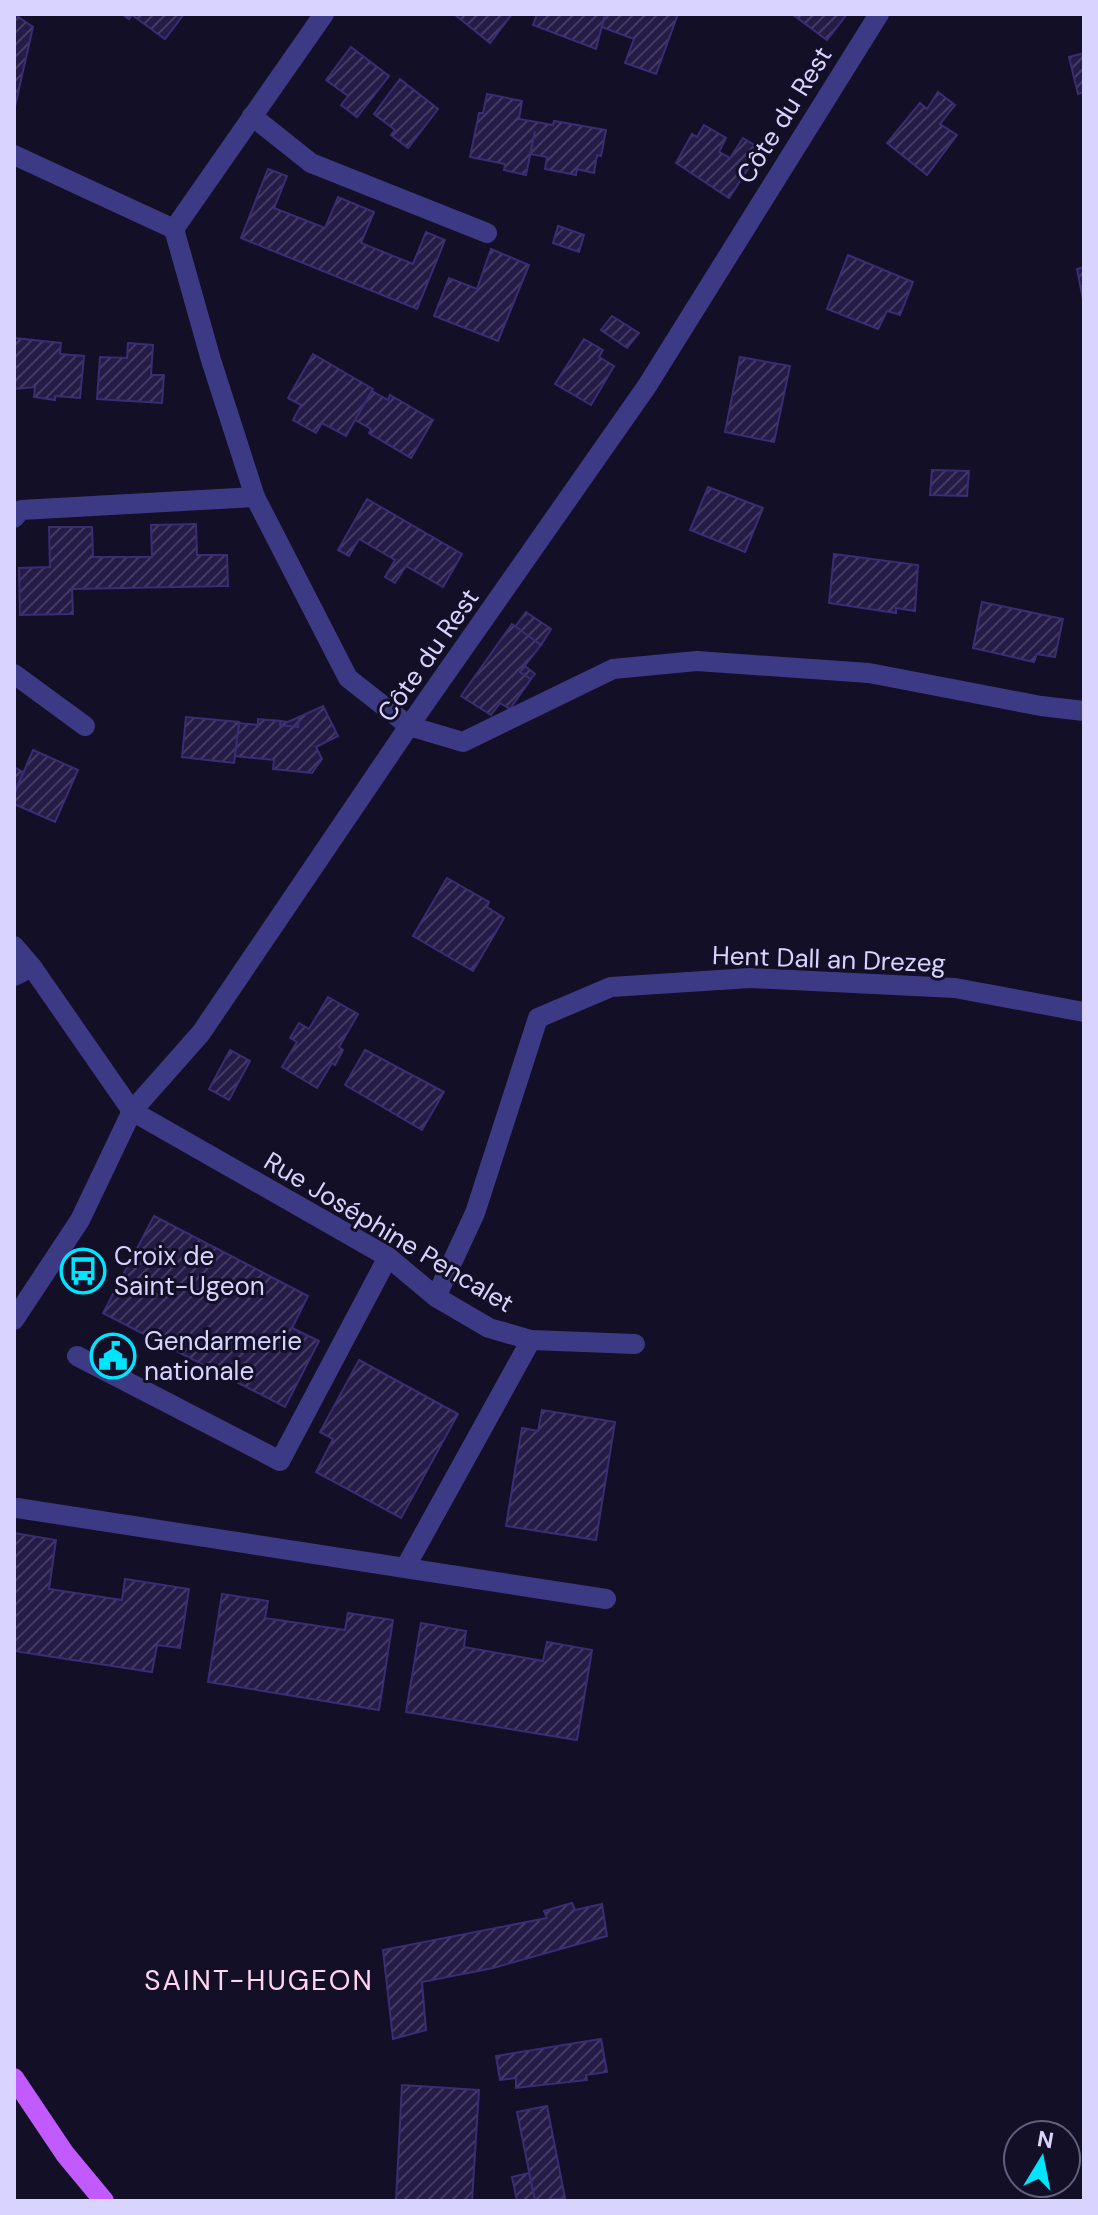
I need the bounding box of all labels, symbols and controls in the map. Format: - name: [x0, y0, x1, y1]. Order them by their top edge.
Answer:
- street label: Côte du Rest: [728, 40, 840, 190]
- street label: Côte du Rest: [370, 582, 486, 728]
- street label: Hent Dall an Drezeg: [712, 938, 946, 980]
- street label: Rue Joséphine Pencalet: [258, 1144, 520, 1320]
- place label: Croix de Saint-Ugeon: [114, 1239, 265, 1303]
- bus stop icon: Croix de Saint-Ugeon: [59, 1247, 107, 1295]
- place label: Gendarmerie nationale: [144, 1324, 302, 1388]
- public building icon: Gendarmerie nationale: [89, 1332, 137, 1380]
- district label: SAINT-HUGEON: [144, 1962, 374, 1999]
- north arrow: [1002, 2119, 1082, 2199]
- text: N: [1035, 2124, 1056, 2155]

